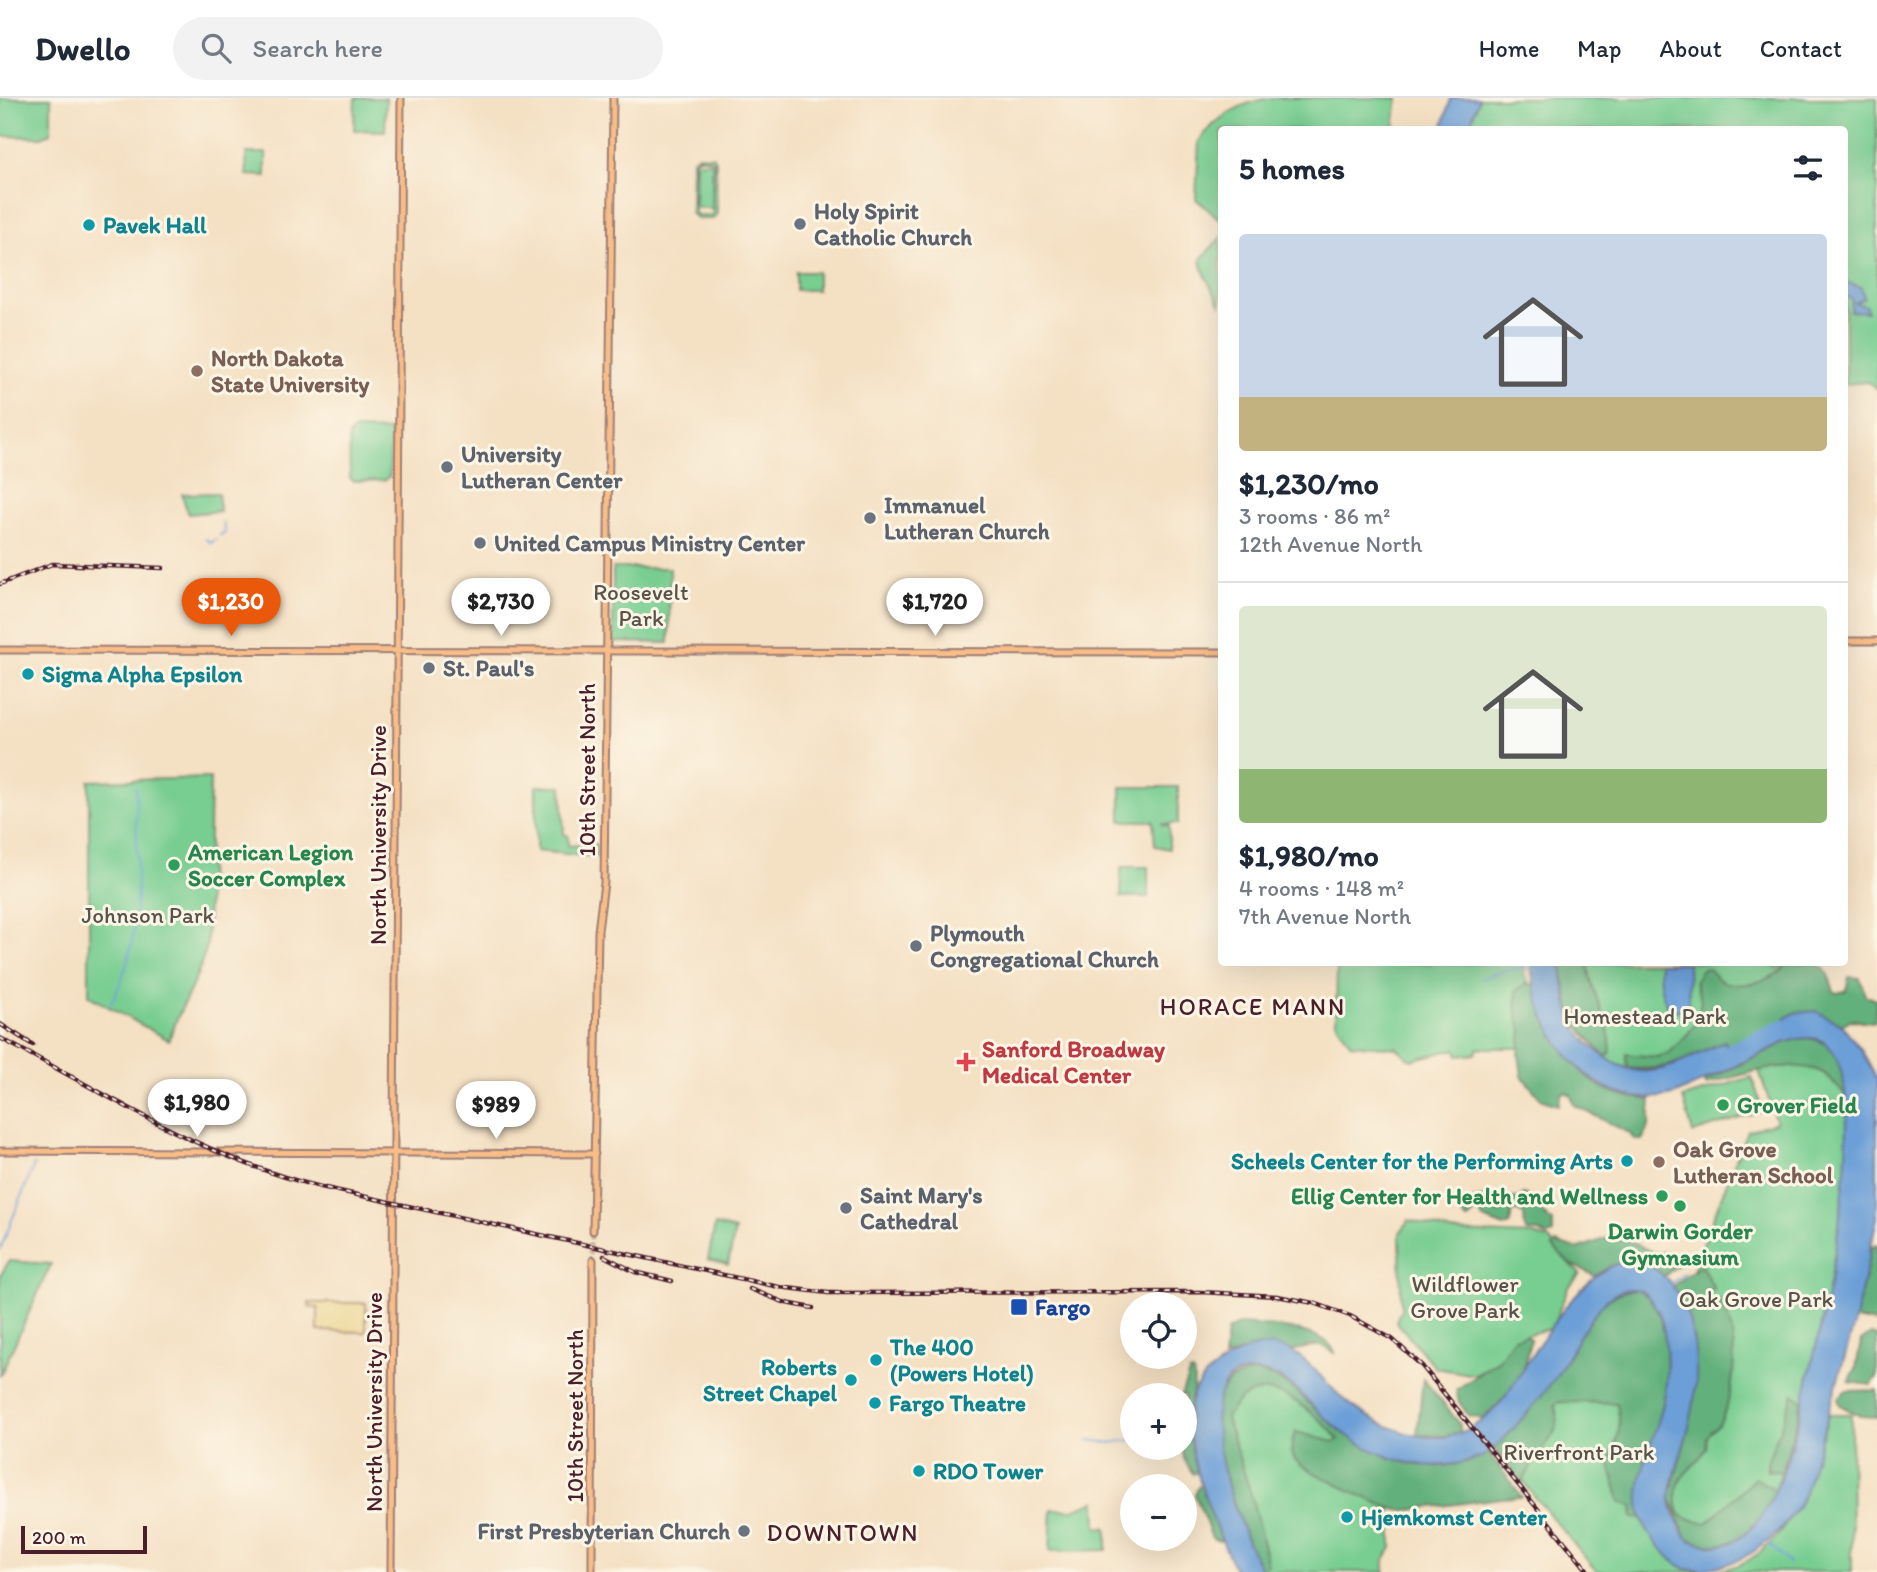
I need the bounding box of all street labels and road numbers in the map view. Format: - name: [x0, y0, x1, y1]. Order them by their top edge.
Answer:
- street label: 10th Street North: [573, 683, 601, 857]
- street label: North University Drive: [364, 725, 392, 945]
- street label: North University Drive: [360, 1292, 388, 1512]
- street label: 10th Street North: [561, 1329, 589, 1503]

